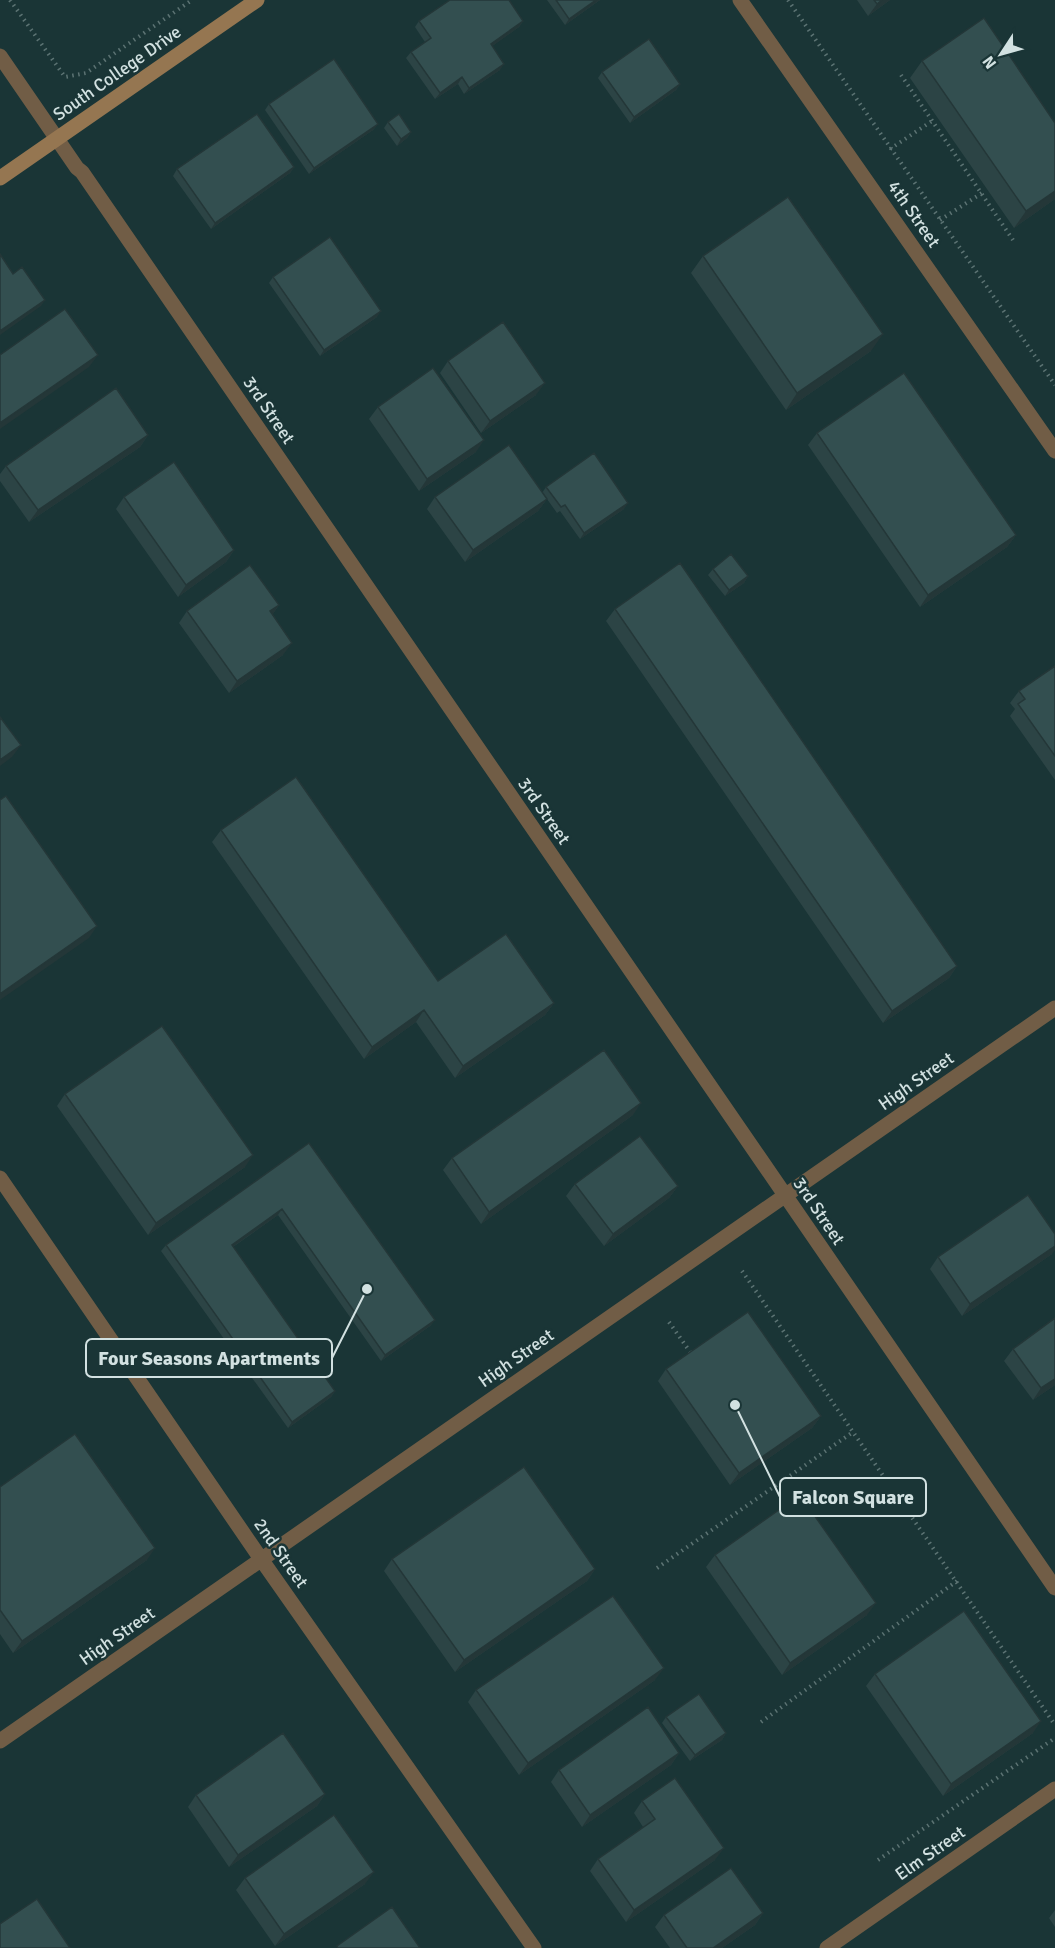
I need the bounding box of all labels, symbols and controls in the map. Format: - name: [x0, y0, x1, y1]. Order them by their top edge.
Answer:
- street label: South College Drive: [49, 21, 185, 125]
- north arrow: [971, 24, 1031, 84]
- text: N: [978, 52, 1001, 73]
- street label: 4th Street: [883, 176, 945, 252]
- street label: 3rd Street: [238, 372, 300, 448]
- street label: 3rd Street: [513, 773, 575, 849]
- street label: High Street: [874, 1047, 958, 1115]
- street label: 3rd Street: [788, 1173, 850, 1249]
- street label: High Street: [474, 1324, 558, 1392]
- callout: Four Seasons Apartments: [86, 1339, 332, 1377]
- text: Four Seasons Apartments: [98, 1346, 320, 1371]
- callout: Falcon Square: [780, 1478, 926, 1516]
- text: Falcon Square: [792, 1485, 914, 1510]
- street label: 2nd Street: [249, 1514, 313, 1592]
- street label: High Street: [75, 1602, 159, 1670]
- street label: Elm Street: [891, 1821, 969, 1885]

